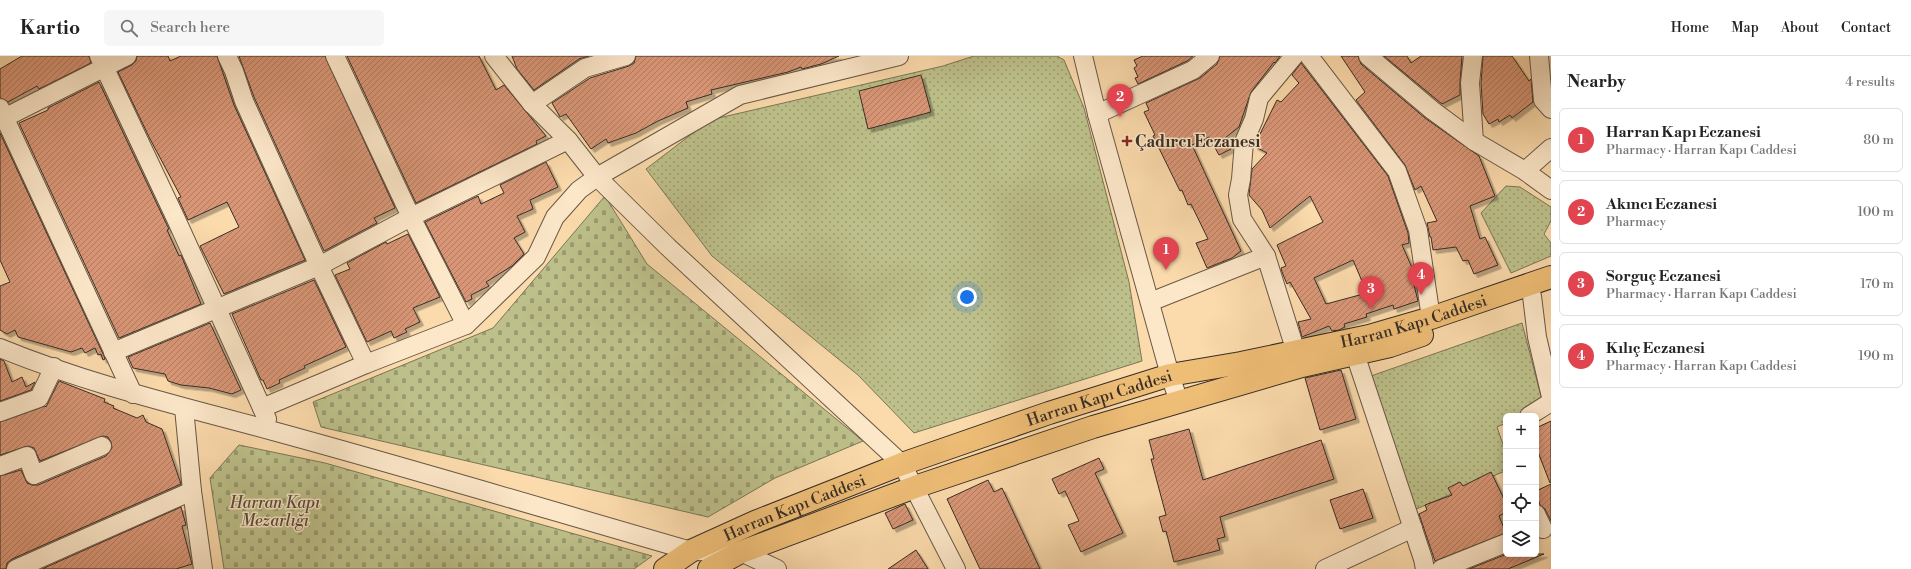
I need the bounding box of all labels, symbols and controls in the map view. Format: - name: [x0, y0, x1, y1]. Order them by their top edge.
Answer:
- search box: [104, 10, 384, 46]
- text: Kartio: [20, 16, 80, 40]
- icon: search: [118, 17, 140, 39]
- text: Search here: [150, 18, 230, 37]
- text: Home: [1671, 19, 1709, 37]
- text: Map: [1731, 19, 1759, 37]
- text: About: [1781, 19, 1819, 37]
- text: Contact: [1841, 19, 1891, 37]
- text: Nearby: [1567, 71, 1626, 93]
- text: 4 results: [1845, 74, 1895, 90]
- pin: 2: [1107, 84, 1133, 117]
- text: Harran Kapı Eczanesi: [1606, 123, 1761, 142]
- place label: Çadırcı Eczanesi: [1135, 132, 1260, 152]
- text: 1: [1578, 132, 1584, 148]
- text: 80 m: [1863, 132, 1894, 148]
- marker: Çadırcı Eczanesi: [1122, 136, 1132, 146]
- text: Pharmacy · Harran Kapı Caddesi: [1606, 142, 1797, 158]
- text: Akıncı Eczanesi: [1606, 195, 1717, 214]
- text: 2: [1577, 204, 1585, 220]
- text: 100 m: [1858, 204, 1894, 220]
- text: Pharmacy: [1606, 214, 1666, 230]
- pin: 1: [1153, 237, 1179, 270]
- pin: 4: [1408, 262, 1434, 295]
- text: Sorguç Eczanesi: [1606, 267, 1721, 286]
- pin: 3: [1358, 276, 1384, 309]
- text: 3: [1577, 276, 1585, 292]
- text: 170 m: [1860, 276, 1894, 292]
- text: Pharmacy · Harran Kapı Caddesi: [1606, 286, 1797, 302]
- your location: [957, 287, 977, 307]
- street label: Harran Kapı Caddesi: [1339, 291, 1490, 353]
- text: Kılıç Eczanesi: [1606, 339, 1705, 358]
- text: 4: [1577, 348, 1585, 364]
- text: 190 m: [1858, 348, 1894, 364]
- text: Pharmacy · Harran Kapı Caddesi: [1606, 358, 1797, 374]
- street label: Harran Kapı Caddesi: [1024, 366, 1175, 431]
- map controls: [1503, 413, 1539, 557]
- button: +: [1503, 413, 1539, 449]
- button: −: [1503, 449, 1539, 485]
- street label: Harran Kapı Caddesi: [720, 470, 869, 546]
- button: locate: [1503, 485, 1539, 521]
- park label: Harran Kapı Mezarlığı: [229, 493, 320, 531]
- button: layers: [1503, 521, 1539, 557]

